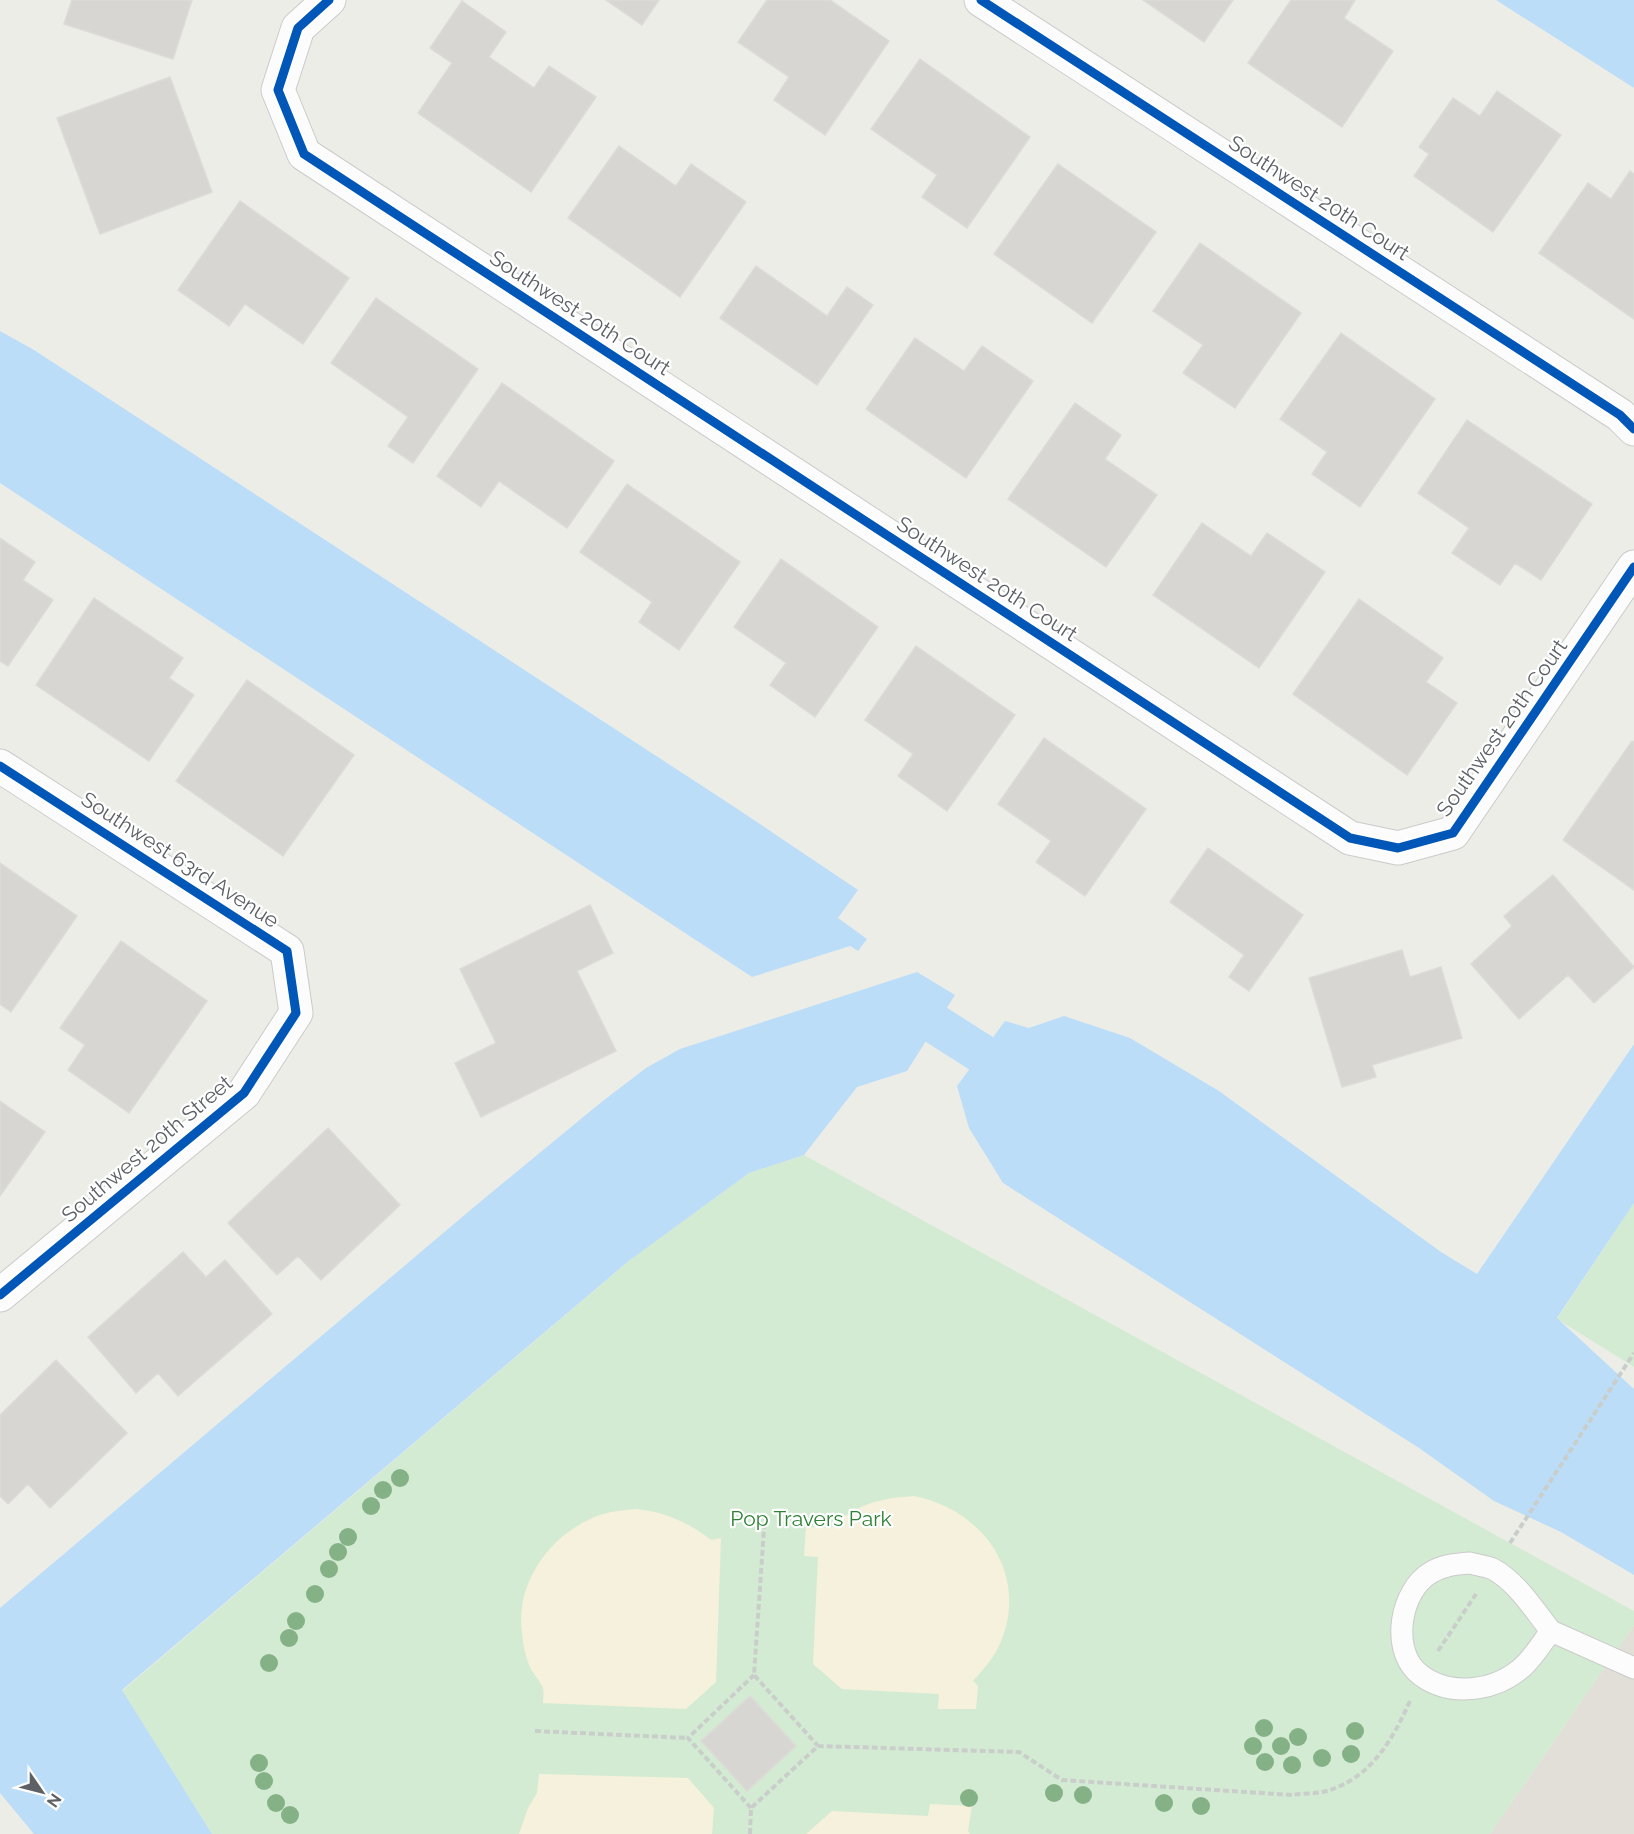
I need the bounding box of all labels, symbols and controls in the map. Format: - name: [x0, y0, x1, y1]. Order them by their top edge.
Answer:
- street label: Southwest 20th Court: [1224, 130, 1414, 265]
- street label: Southwest 20th Court: [485, 245, 675, 380]
- street label: Southwest 20th Court: [892, 511, 1082, 646]
- street label: Southwest 20th Court: [1431, 634, 1572, 821]
- street label: Southwest 63rd Avenue: [77, 786, 284, 933]
- street label: Southwest 20th Street: [56, 1070, 237, 1227]
- park label: Pop Travers Park: [730, 1506, 892, 1531]
- north arrow: [12, 1762, 72, 1822]
- text: N: [43, 1790, 65, 1811]

